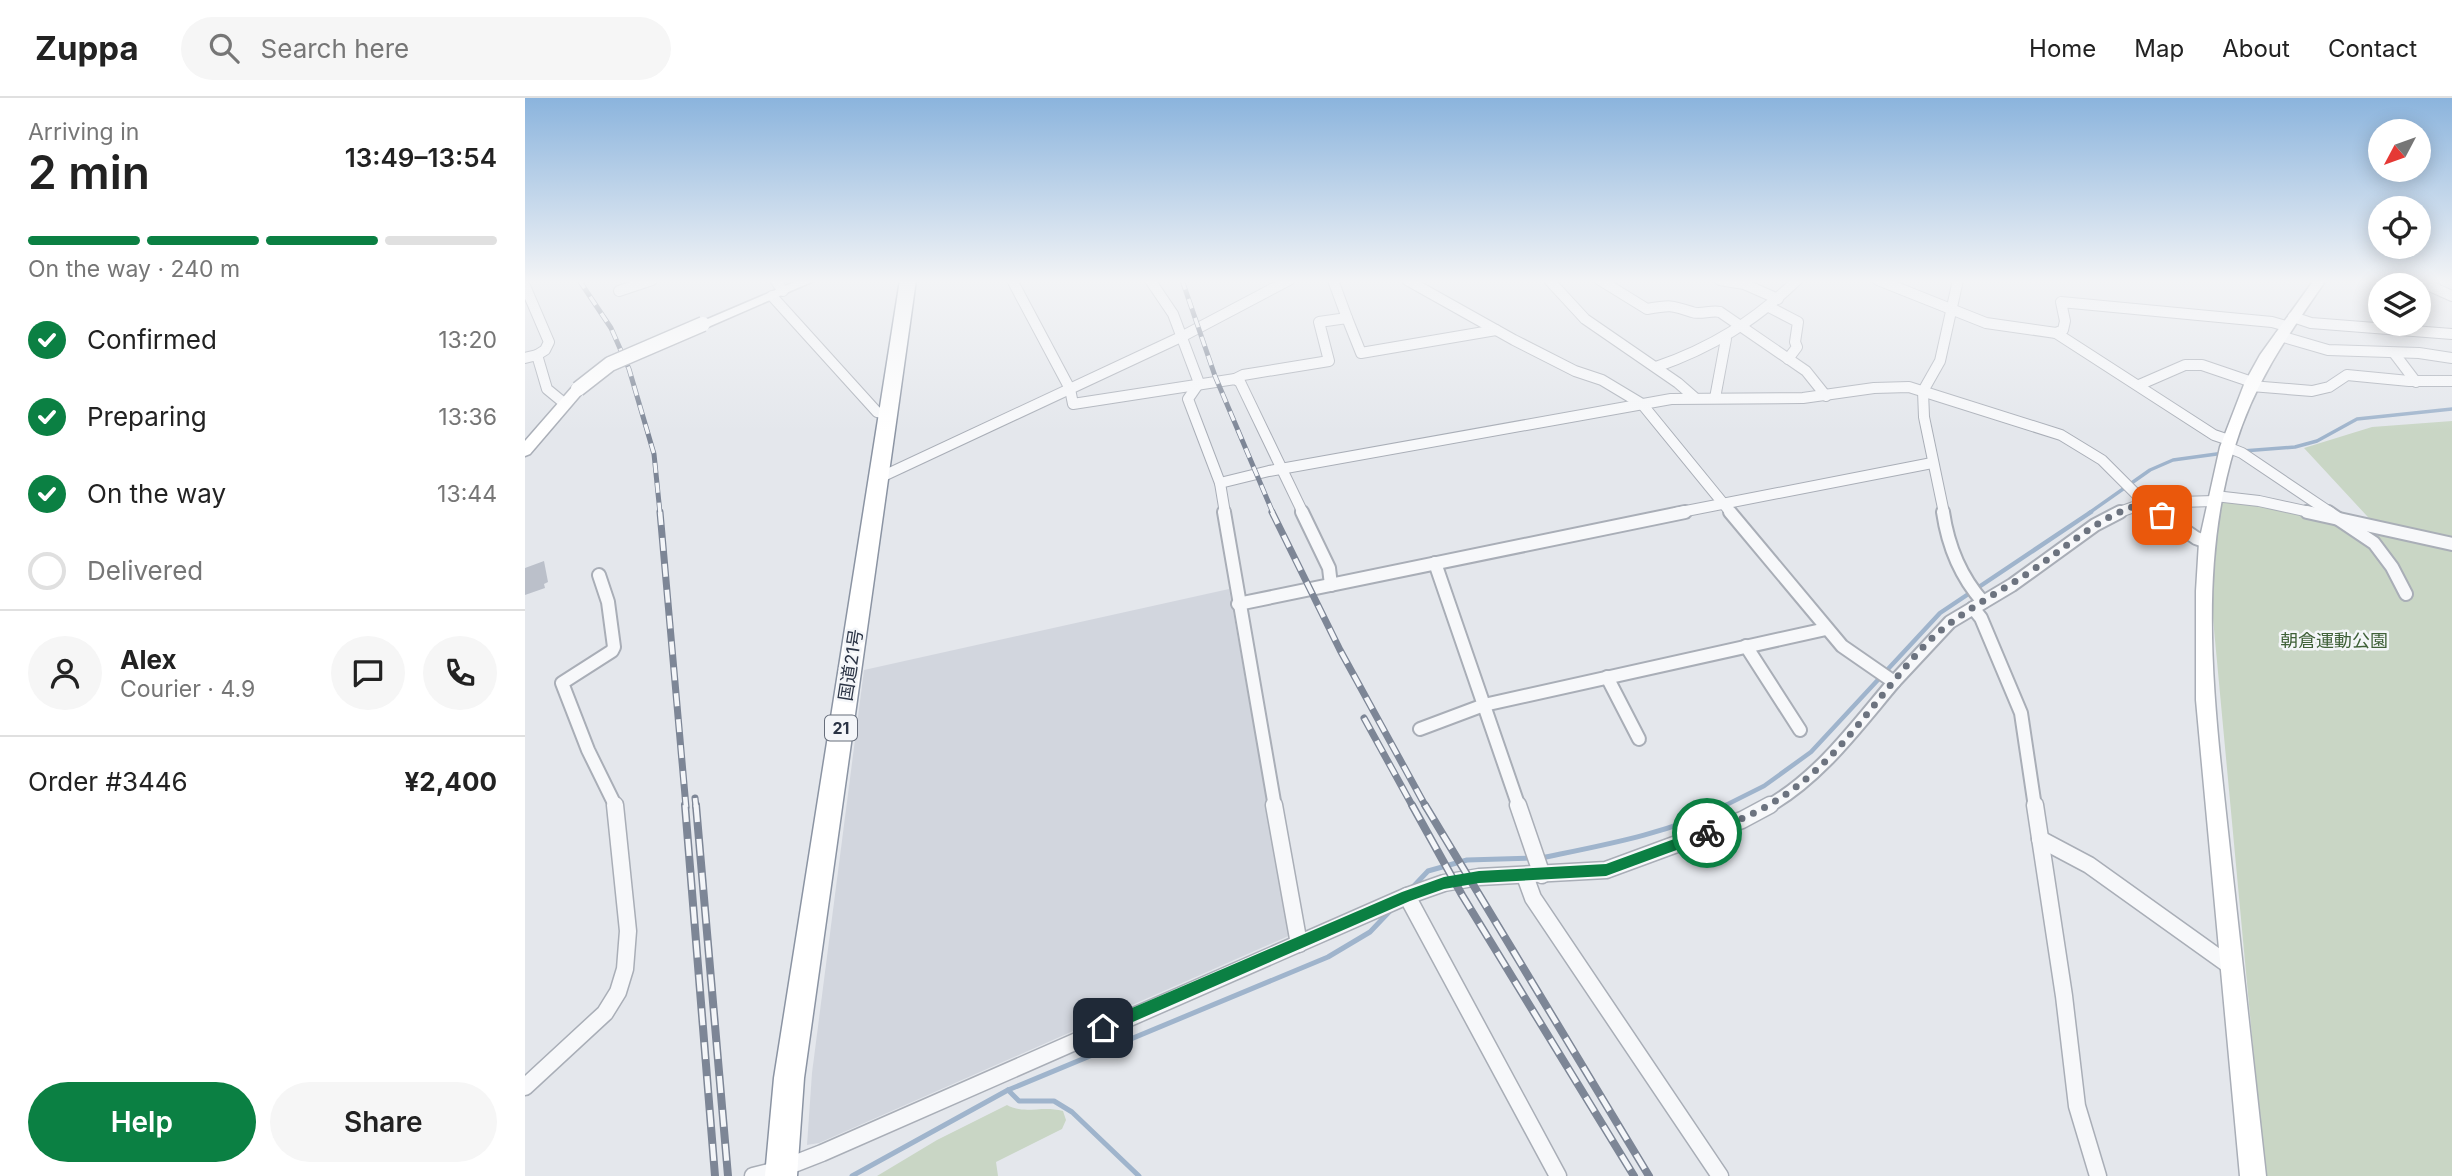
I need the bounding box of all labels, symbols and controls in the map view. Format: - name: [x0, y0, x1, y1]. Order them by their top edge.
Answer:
- search box: [181, 17, 671, 80]
- text: Zuppa: [35, 28, 139, 68]
- icon: search: [205, 29, 243, 67]
- text: Search here: [261, 33, 409, 64]
- text: Home: [2029, 34, 2096, 63]
- text: Map: [2134, 34, 2184, 63]
- text: About: [2222, 34, 2290, 63]
- text: Contact: [2328, 34, 2417, 63]
- text: Arriving in: [28, 118, 139, 146]
- north arrow: [2368, 119, 2431, 182]
- map controls: [2368, 119, 2431, 336]
- text: 13:49–13:54: [345, 142, 497, 173]
- text: 2 min: [28, 144, 150, 200]
- button: locate: [2368, 196, 2431, 259]
- text: On the way · 240 m: [28, 255, 240, 283]
- button: layers: [2368, 273, 2431, 336]
- icon: check: [28, 321, 66, 359]
- text: Confirmed: [87, 324, 217, 355]
- text: 13:20: [438, 326, 497, 354]
- icon: check: [28, 398, 66, 436]
- text: Preparing: [87, 401, 207, 432]
- text: 13:36: [438, 403, 497, 431]
- icon: check: [28, 475, 66, 513]
- text: On the way: [87, 478, 226, 509]
- text: 13:44: [437, 480, 497, 508]
- pin: [2132, 485, 2192, 545]
- icon: bag: [2143, 496, 2181, 534]
- text: Delivered: [87, 555, 203, 586]
- street label: 国道21号: [834, 628, 867, 702]
- park label: 朝倉運動公園: [2280, 630, 2388, 651]
- button: person: [28, 636, 102, 710]
- button: chat: [331, 636, 405, 710]
- button: phone: [423, 636, 497, 710]
- text: Alex: [120, 644, 177, 675]
- text: Courier · 4.9: [120, 675, 255, 703]
- road number: 21: [825, 716, 857, 740]
- text: Order #3446: [28, 766, 188, 797]
- text: ¥2,400: [404, 766, 497, 797]
- courier: [1672, 798, 1742, 868]
- icon: bike: [1688, 814, 1726, 852]
- pin: [1073, 998, 1133, 1058]
- icon: home: [1084, 1009, 1122, 1047]
- button: Help: [28, 1082, 256, 1162]
- button: Share: [270, 1082, 497, 1162]

